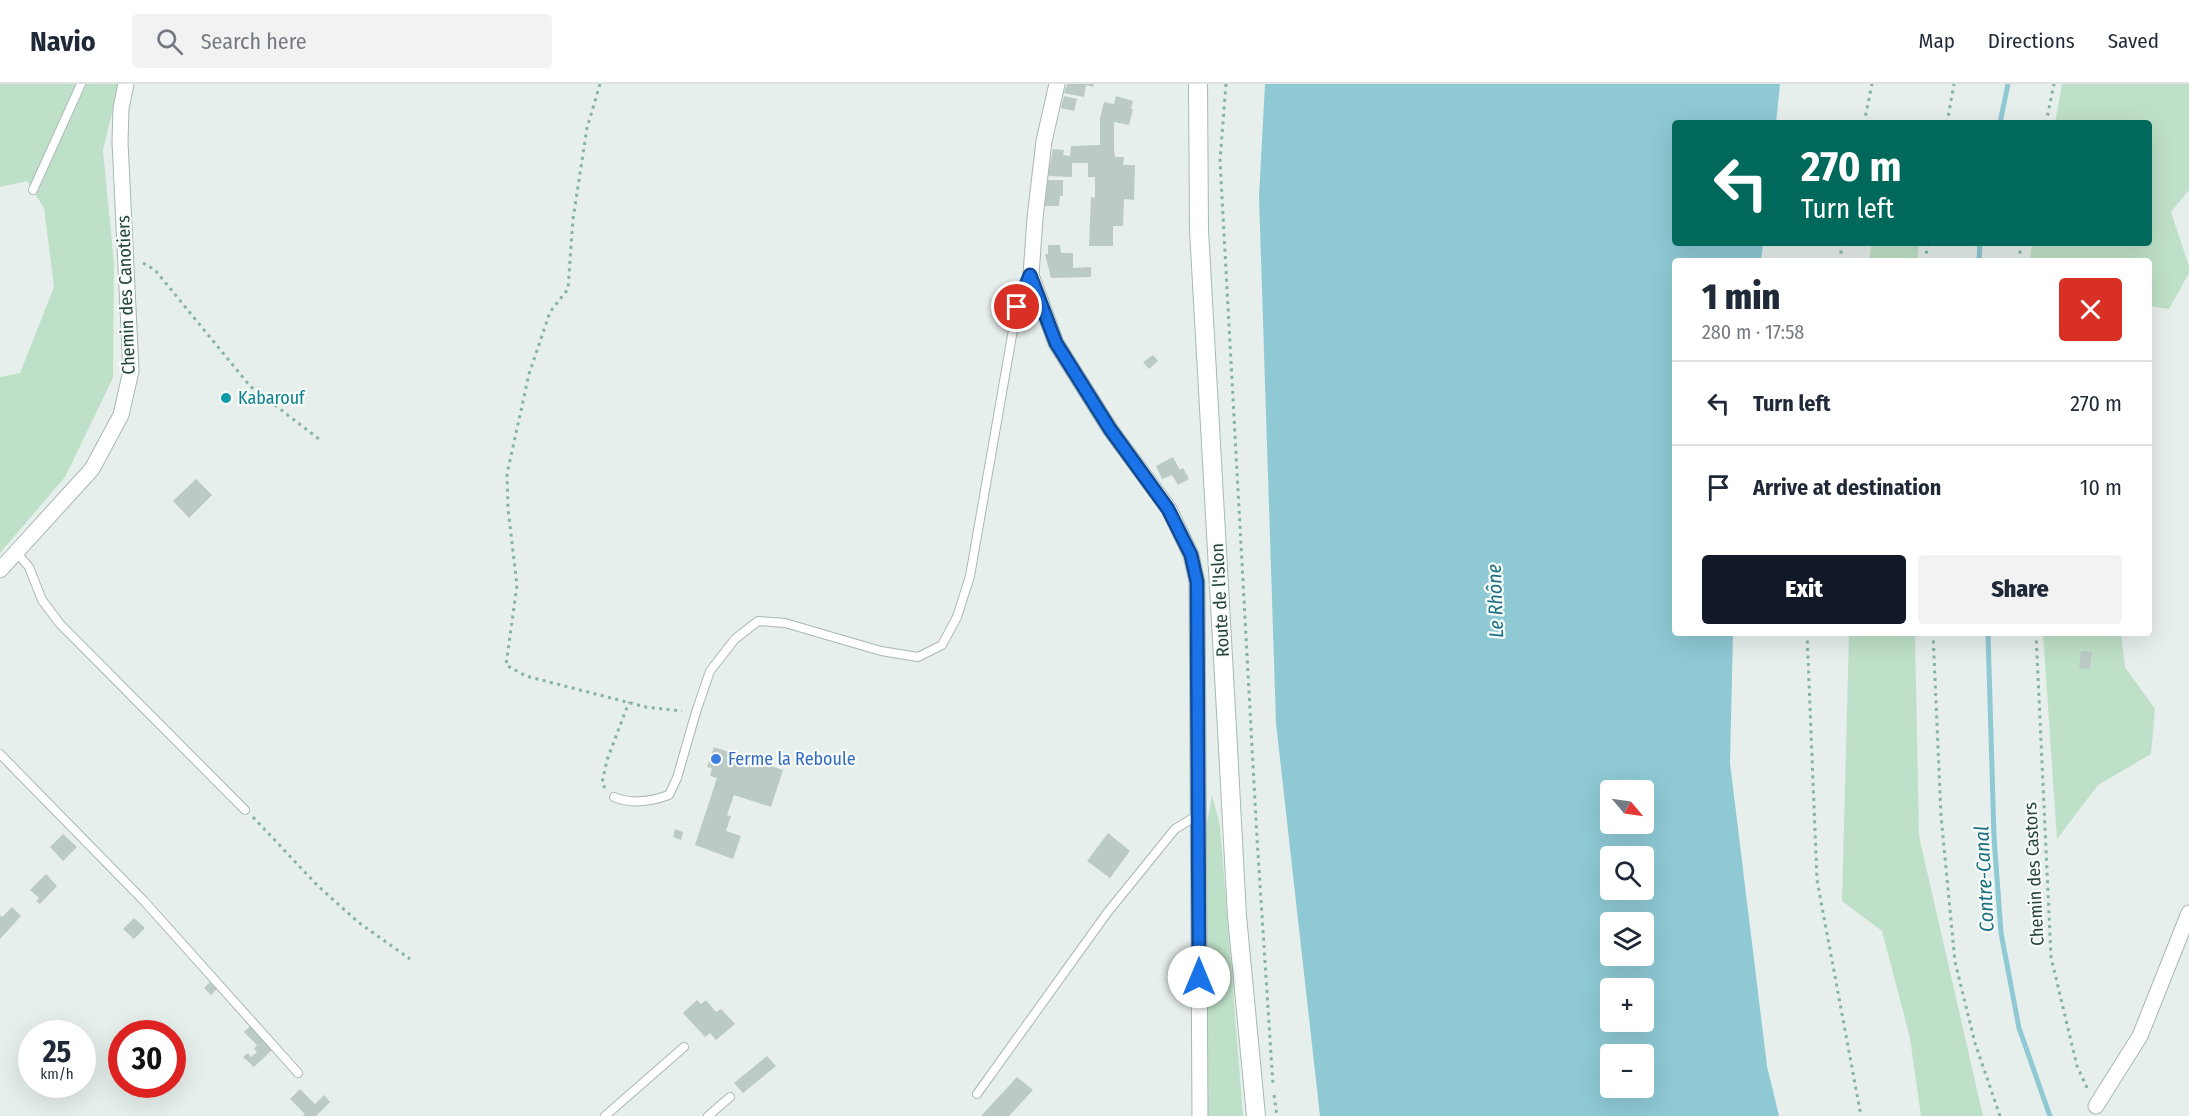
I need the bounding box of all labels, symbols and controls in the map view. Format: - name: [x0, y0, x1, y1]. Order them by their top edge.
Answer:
- search box: [132, 14, 552, 68]
- text: Navio: [30, 25, 96, 58]
- icon: search: [153, 25, 186, 58]
- text: Search here: [201, 28, 307, 55]
- text: Map: [1918, 28, 1955, 54]
- text: Directions: [1988, 28, 2075, 54]
- text: Saved: [2108, 28, 2159, 54]
- text: 270 m: [1801, 142, 1901, 192]
- icon: left: [1702, 144, 1780, 222]
- text: Turn left: [1801, 193, 1894, 225]
- street label: Chemin des Canotiers: [112, 215, 140, 375]
- text: 1 min: [1702, 275, 1780, 319]
- button: close: [2059, 278, 2122, 341]
- pin: [991, 281, 1042, 332]
- icon: arrive: [1000, 290, 1033, 323]
- text: 280 m · 17:58: [1702, 320, 1804, 344]
- place label: Kabarouf: [238, 387, 306, 409]
- icon: left: [1702, 387, 1735, 420]
- text: Turn left: [1753, 390, 1831, 417]
- text: 270 m: [2070, 390, 2122, 417]
- marker: Kabarouf: [219, 391, 233, 405]
- icon: arrive: [1702, 471, 1735, 504]
- text: Arrive at destination: [1753, 474, 1941, 501]
- text: 10 m: [2080, 474, 2122, 501]
- street label: Route de l'Islon: [1206, 542, 1234, 658]
- button: Exit: [1702, 555, 1906, 624]
- button: Share: [1918, 555, 2122, 624]
- water label: Le Rhône: [1482, 563, 1508, 638]
- place label: Ferme la Reboule: [728, 748, 856, 770]
- marker: Ferme la Reboule: [709, 752, 723, 766]
- north arrow: [1600, 780, 1654, 834]
- map controls: [1600, 780, 1654, 1098]
- street label: Chemin des Castors: [2019, 801, 2049, 947]
- water label: Contre-Canal: [1969, 825, 1999, 933]
- button: search: [1600, 846, 1654, 900]
- button: layers: [1600, 912, 1654, 966]
- position arrow: [1167, 945, 1231, 1009]
- button: +: [1600, 978, 1654, 1032]
- speed limit sign: 30: [108, 1020, 186, 1098]
- text: 25: [43, 1034, 71, 1070]
- button: −: [1600, 1044, 1654, 1098]
- text: km/h: [40, 1065, 74, 1083]

